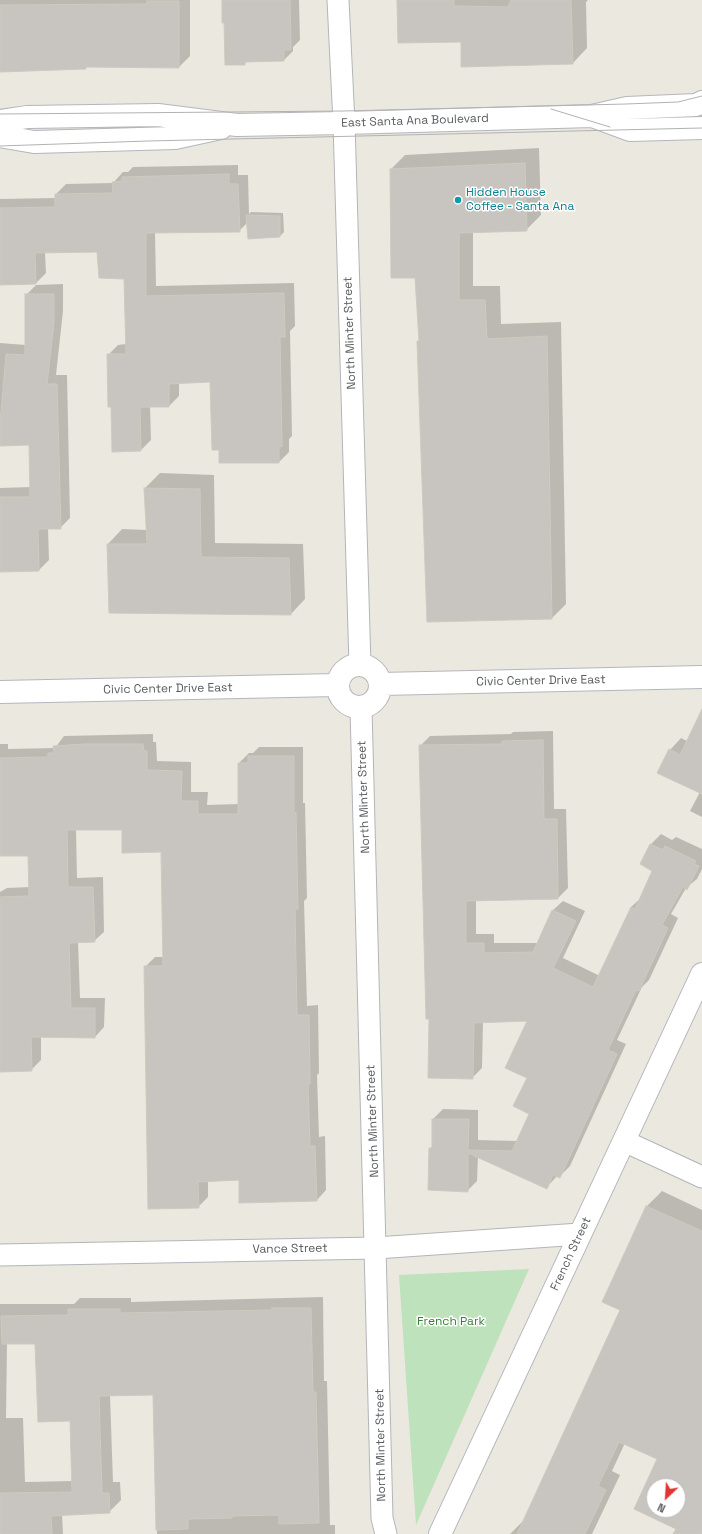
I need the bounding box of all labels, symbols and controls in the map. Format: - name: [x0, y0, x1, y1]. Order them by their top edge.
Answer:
- street label: East Santa Ana Boulevard: [341, 111, 489, 131]
- place label: Hidden House Coffee - Santa Ana: [466, 186, 574, 214]
- marker: Hidden House Coffee - Santa Ana: [453, 195, 463, 205]
- street label: North Minter Street: [341, 276, 359, 390]
- street label: Civic Center Drive East: [476, 673, 606, 689]
- street label: Civic Center Drive East: [103, 681, 233, 697]
- street label: North Minter Street: [355, 740, 373, 854]
- street label: North Minter Street: [364, 1064, 382, 1178]
- street label: French Street: [548, 1215, 594, 1293]
- street label: Vance Street: [252, 1241, 328, 1257]
- park label: French Park: [417, 1315, 485, 1329]
- street label: North Minter Street: [373, 1388, 389, 1502]
- north arrow: [646, 1478, 686, 1518]
- text: N: [655, 1500, 668, 1516]

